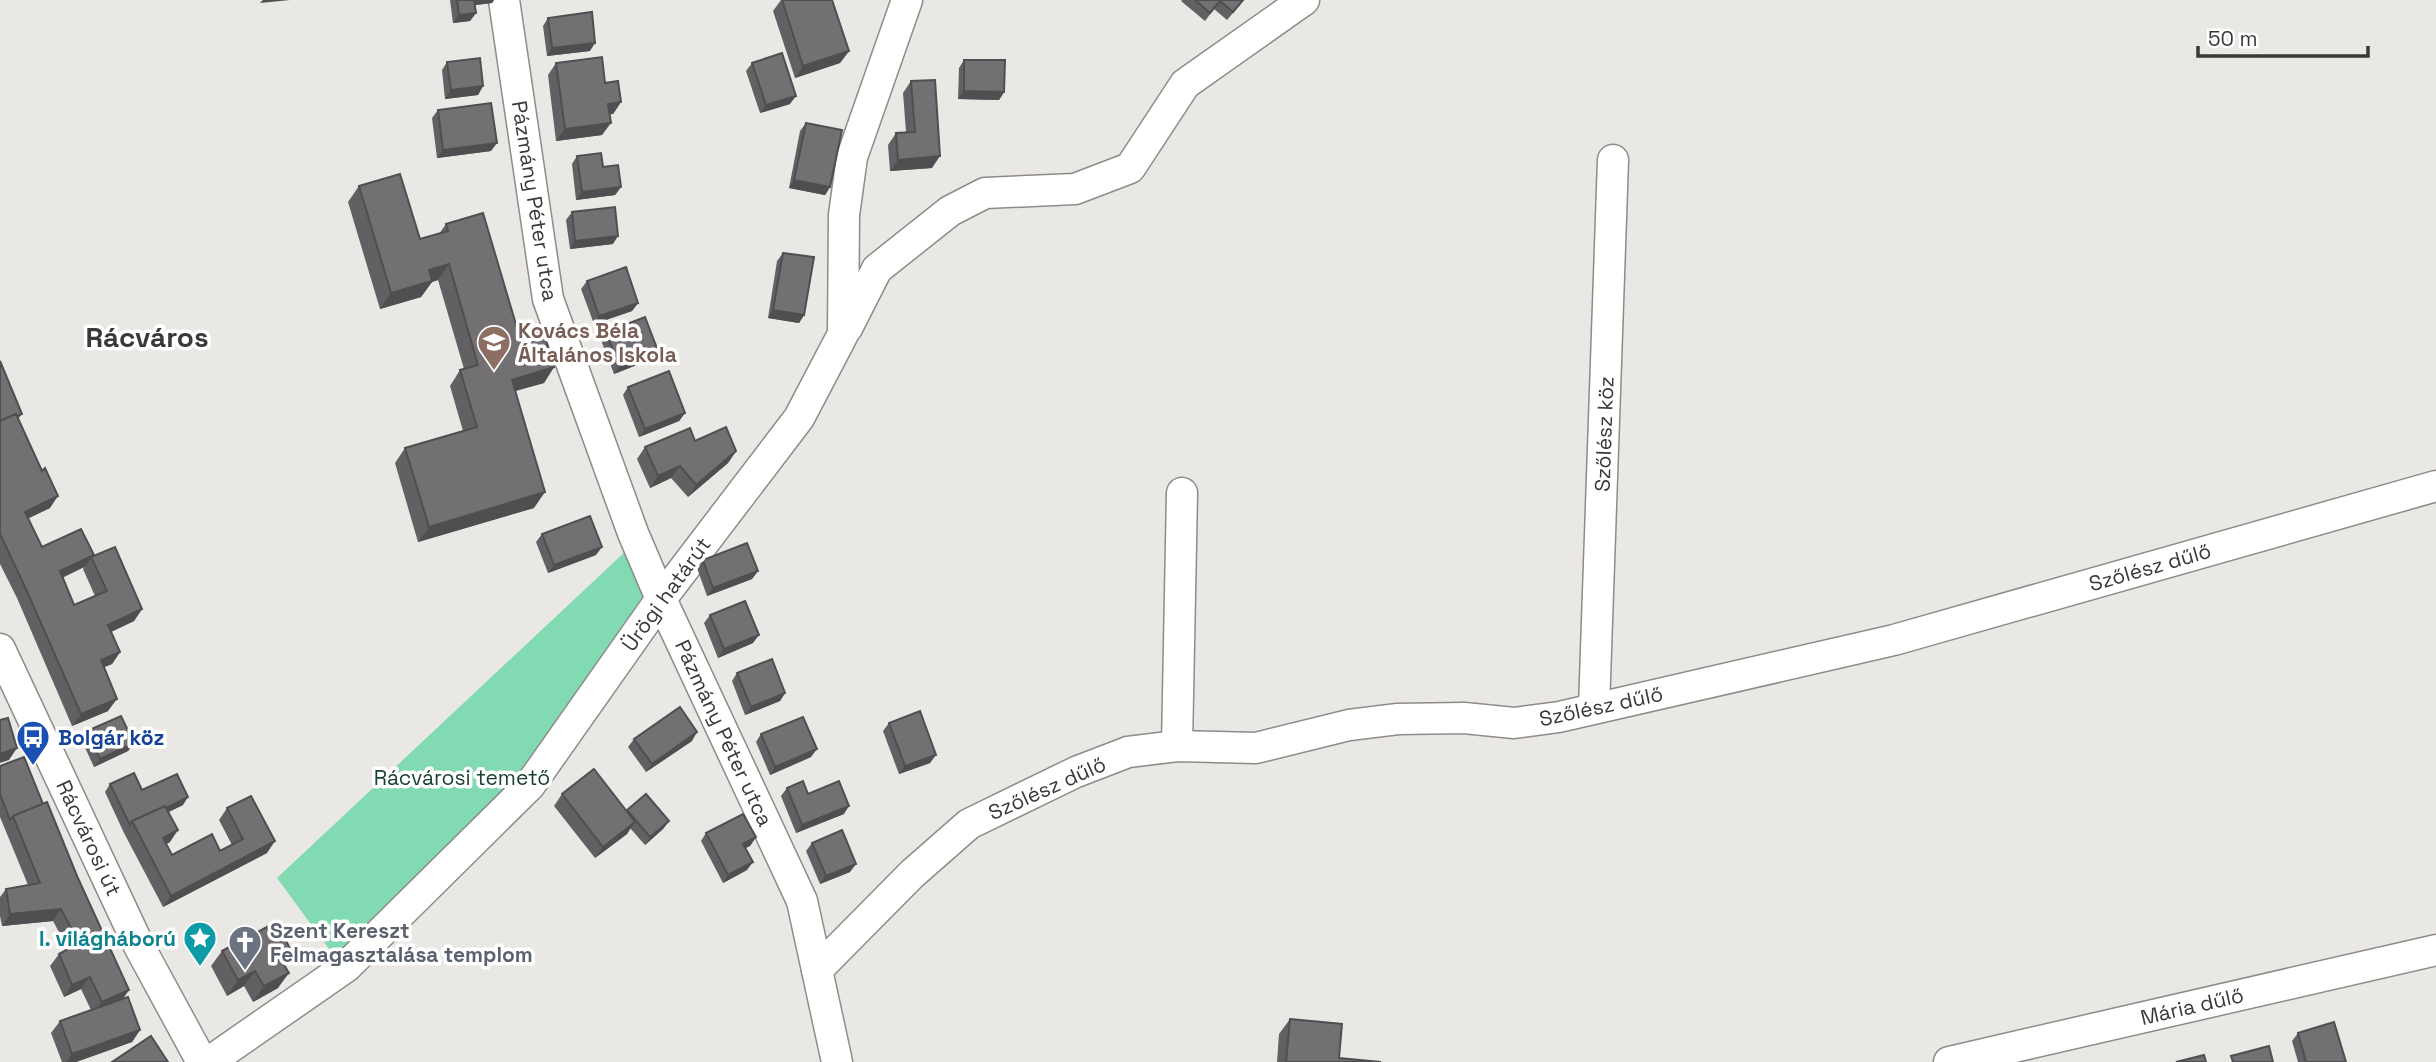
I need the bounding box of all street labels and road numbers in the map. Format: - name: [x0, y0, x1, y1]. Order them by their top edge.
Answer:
- street label: Pázmány Péter utca: [506, 99, 564, 303]
- street label: Szőlész köz: [1588, 376, 1620, 492]
- street label: Ürögi határút: [615, 531, 717, 657]
- street label: Szőlész dűlő: [2086, 537, 2214, 597]
- street label: Pázmány Péter utca: [669, 635, 779, 831]
- street label: Szőlész dűlő: [1537, 680, 1665, 732]
- street label: Szőlész dűlő: [984, 750, 1110, 826]
- street label: Rácvárosi út: [50, 776, 128, 900]
- street label: Mária dűlő: [2138, 981, 2246, 1031]

